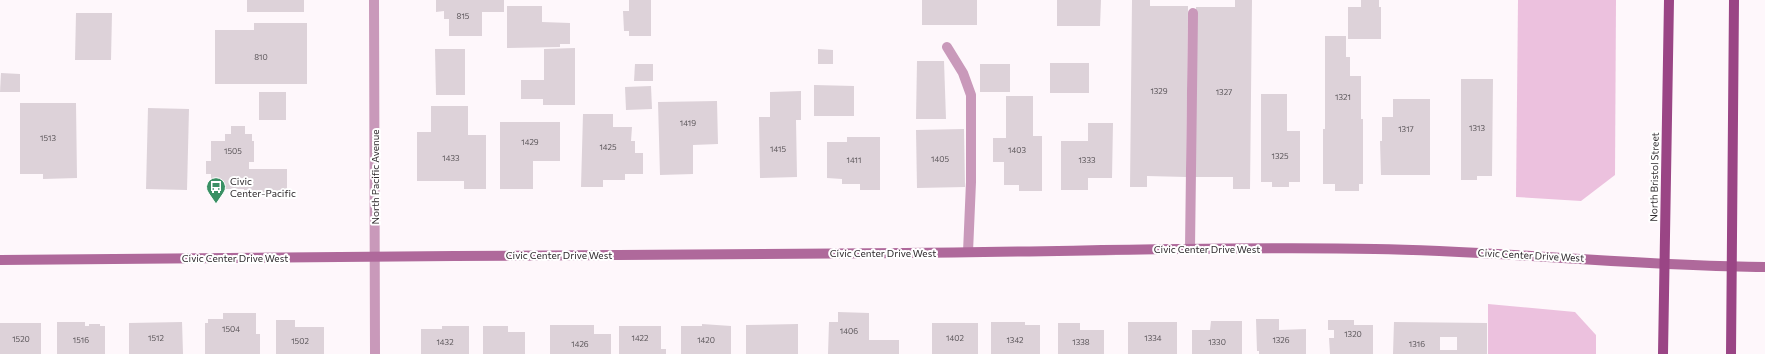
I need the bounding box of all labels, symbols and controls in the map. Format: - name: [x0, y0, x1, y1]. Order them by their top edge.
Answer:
- house number: 815: [457, 11, 470, 21]
- house number: 810: [254, 52, 268, 62]
- house number: 1329: [1150, 86, 1168, 96]
- house number: 1327: [1216, 87, 1232, 97]
- house number: 1321: [1335, 92, 1351, 102]
- house number: 1419: [680, 118, 696, 128]
- house number: 1313: [1469, 123, 1485, 133]
- house number: 1317: [1398, 124, 1414, 134]
- street label: North Pacific Avenue: [369, 130, 381, 225]
- street label: North Bristol Street: [1647, 132, 1661, 222]
- house number: 1513: [40, 133, 56, 143]
- house number: 1429: [521, 137, 539, 147]
- house number: 1425: [599, 142, 617, 152]
- house number: 1415: [770, 144, 786, 154]
- house number: 1403: [1008, 145, 1026, 155]
- house number: 1505: [224, 146, 242, 156]
- house number: 1325: [1272, 151, 1289, 161]
- house number: 1433: [442, 153, 460, 163]
- house number: 1405: [931, 154, 949, 164]
- house number: 1411: [847, 155, 861, 165]
- house number: 1333: [1078, 155, 1096, 165]
- place label: Civic Center-Pacific: [230, 175, 296, 199]
- bus stop icon: Civic Center-Pacific: [205, 176, 227, 204]
- street label: Civic Center Drive West: [1154, 243, 1260, 255]
- street label: Civic Center Drive West: [1477, 246, 1585, 264]
- street label: Civic Center Drive West: [830, 247, 936, 259]
- street label: Civic Center Drive West: [506, 249, 612, 261]
- street label: Civic Center Drive West: [182, 252, 288, 264]
- house number: 1504: [222, 324, 240, 334]
- house number: 1406: [840, 326, 858, 336]
- house number: 1320: [1344, 329, 1362, 339]
- house number: 1512: [148, 333, 164, 343]
- house number: 1422: [632, 333, 649, 343]
- house number: 1402: [946, 333, 964, 343]
- house number: 1334: [1144, 333, 1162, 343]
- house number: 1520: [12, 334, 30, 344]
- house number: 1516: [73, 335, 89, 345]
- house number: 1420: [697, 335, 715, 345]
- house number: 1342: [1006, 335, 1024, 345]
- house number: 1326: [1272, 335, 1290, 345]
- house number: 1502: [291, 336, 309, 346]
- house number: 1432: [436, 337, 454, 347]
- house number: 1338: [1072, 337, 1090, 347]
- house number: 1330: [1208, 337, 1226, 347]
- house number: 1426: [571, 339, 589, 349]
- house number: 1316: [1409, 339, 1425, 349]

